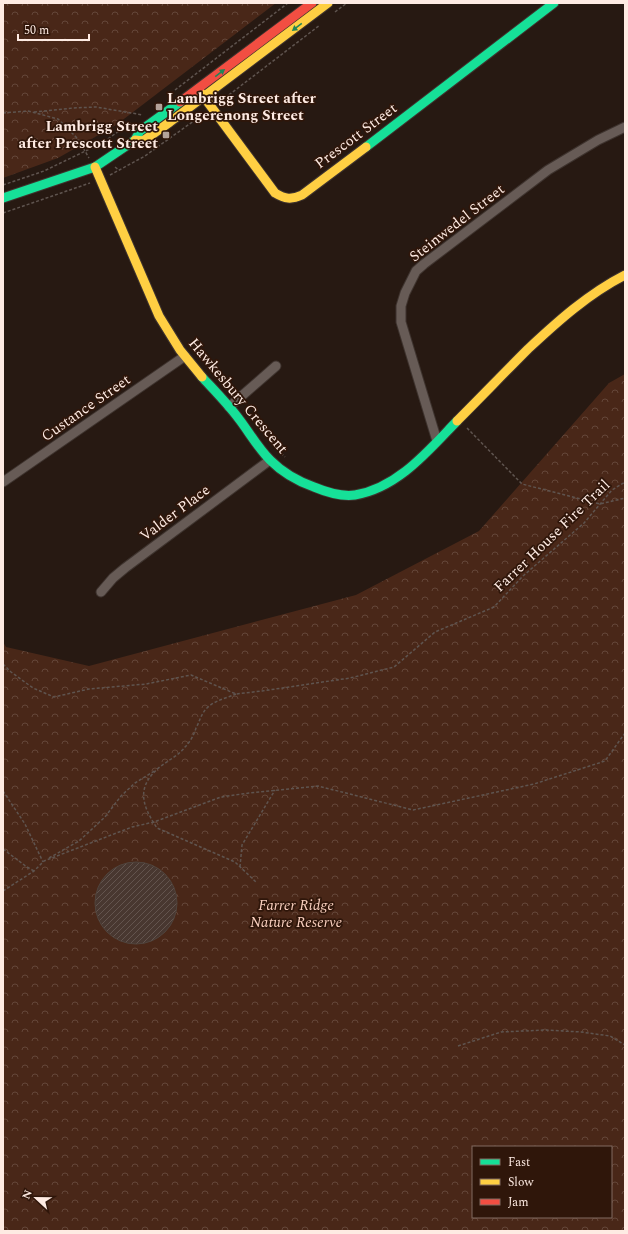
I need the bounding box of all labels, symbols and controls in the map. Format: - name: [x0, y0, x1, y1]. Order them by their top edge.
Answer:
- scale bar: [18, 16, 89, 42]
- text: 50 m: [24, 21, 49, 40]
- one-way arrow: [292, 23, 303, 31]
- one-way arrow: [214, 69, 225, 77]
- place label: Lambrigg Street after Longerenong Street: [167, 87, 317, 127]
- street label: Prescott Street: [310, 97, 402, 175]
- marker: Lambrigg Street after Longerenong Street: [154, 102, 164, 112]
- place label: Lambrigg Street after Prescott Street: [19, 115, 158, 155]
- marker: Lambrigg Street after Prescott Street: [161, 130, 171, 140]
- street label: Steinwedel Street: [404, 178, 510, 268]
- street label: Hawkesbury Crescent: [183, 333, 293, 459]
- street label: Custance Street: [37, 369, 135, 447]
- street label: Farrer House Fire Trail: [489, 474, 615, 598]
- street label: Valder Place: [135, 479, 215, 547]
- park label: Farrer Ridge Nature Reserve: [250, 894, 342, 934]
- legend: [472, 1146, 612, 1218]
- text: Fast: [508, 1153, 530, 1172]
- text: Slow: [508, 1173, 534, 1192]
- north arrow: [16, 1178, 56, 1218]
- text: N: [18, 1187, 37, 1202]
- text: Jam: [508, 1193, 529, 1212]

